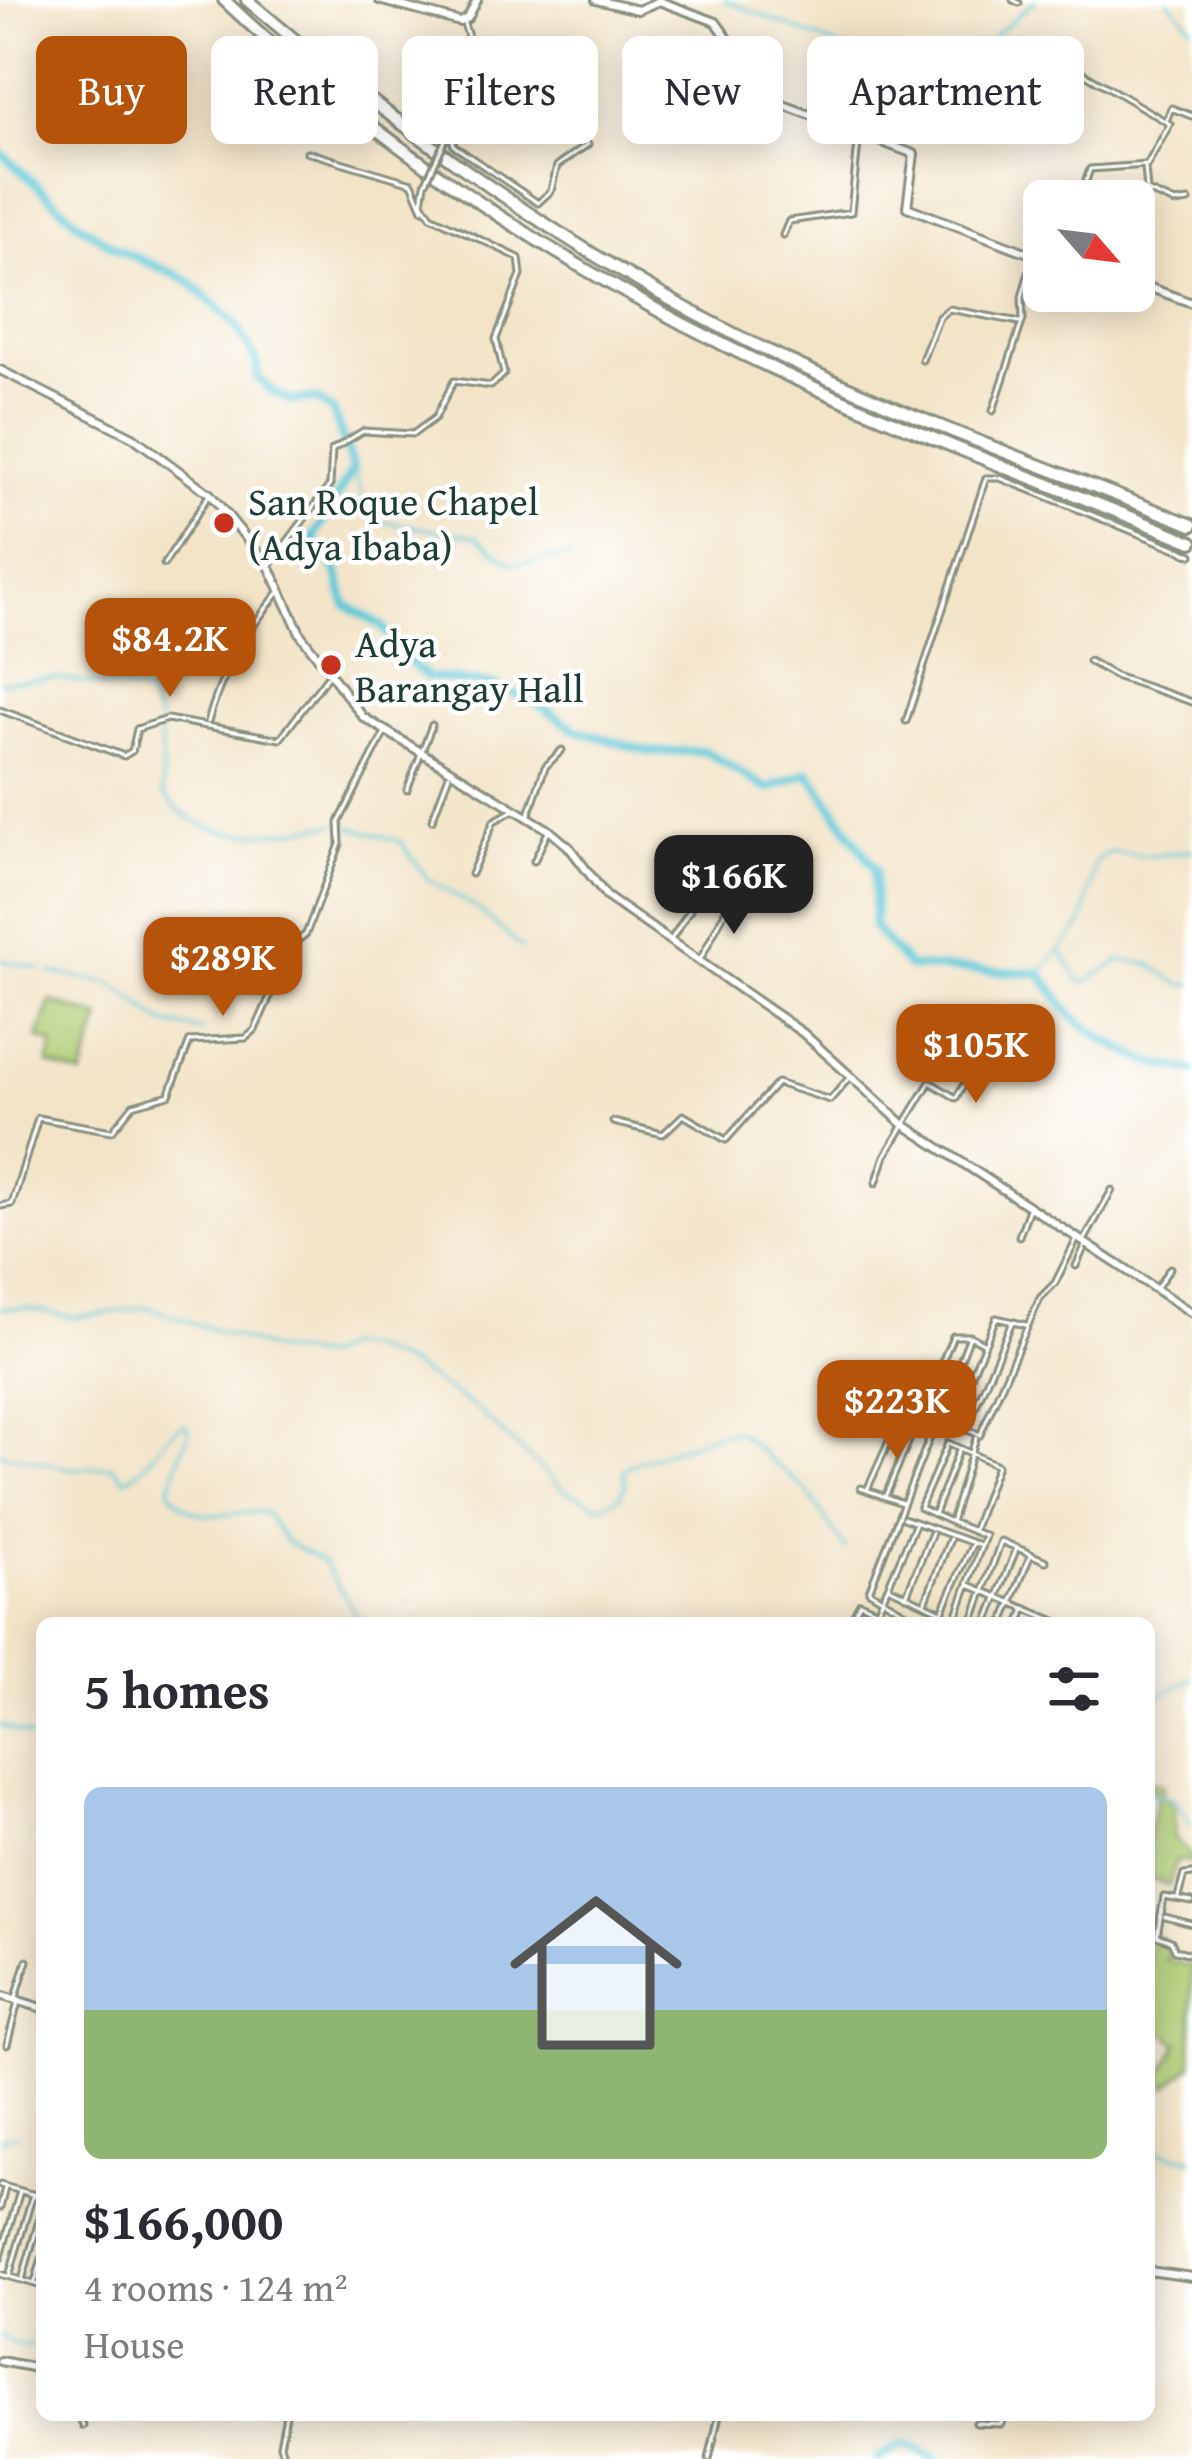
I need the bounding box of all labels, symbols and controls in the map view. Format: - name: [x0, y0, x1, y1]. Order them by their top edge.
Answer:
- chip: Buy: [36, 36, 187, 144]
- chip: Rent: [211, 36, 378, 144]
- chip: Filters: [402, 36, 598, 144]
- chip: New: [622, 36, 783, 144]
- chip: Apartment: [807, 36, 1084, 144]
- north arrow: [1023, 180, 1155, 312]
- map controls: [1023, 180, 1155, 312]
- place label: San Roque Chapel (Adya Ibaba): [248, 472, 539, 574]
- marker: San Roque Chapel (Adya Ibaba): [211, 510, 237, 536]
- pin: $84.2K: [72, 598, 268, 700]
- text: $84.2K: [112, 608, 228, 665]
- place label: Adya Barangay Hall: [355, 614, 584, 716]
- marker: Adya Barangay Hall: [318, 652, 344, 678]
- pin: $166K: [650, 835, 818, 937]
- text: $166K: [681, 845, 787, 902]
- pin: $289K: [139, 917, 307, 1019]
- text: $289K: [170, 927, 276, 984]
- pin: $105K: [892, 1004, 1060, 1106]
- text: $105K: [923, 1014, 1029, 1071]
- pin: $223K: [813, 1360, 981, 1462]
- text: $223K: [844, 1370, 950, 1427]
- text: 5 homes: [84, 1652, 270, 1727]
- icon: filters: [1041, 1656, 1107, 1722]
- icon: home: [488, 1865, 704, 2081]
- text: $166,000: [84, 2183, 283, 2258]
- text: 4 rooms · 124 m²: [84, 2258, 348, 2315]
- text: House: [84, 2315, 185, 2372]

